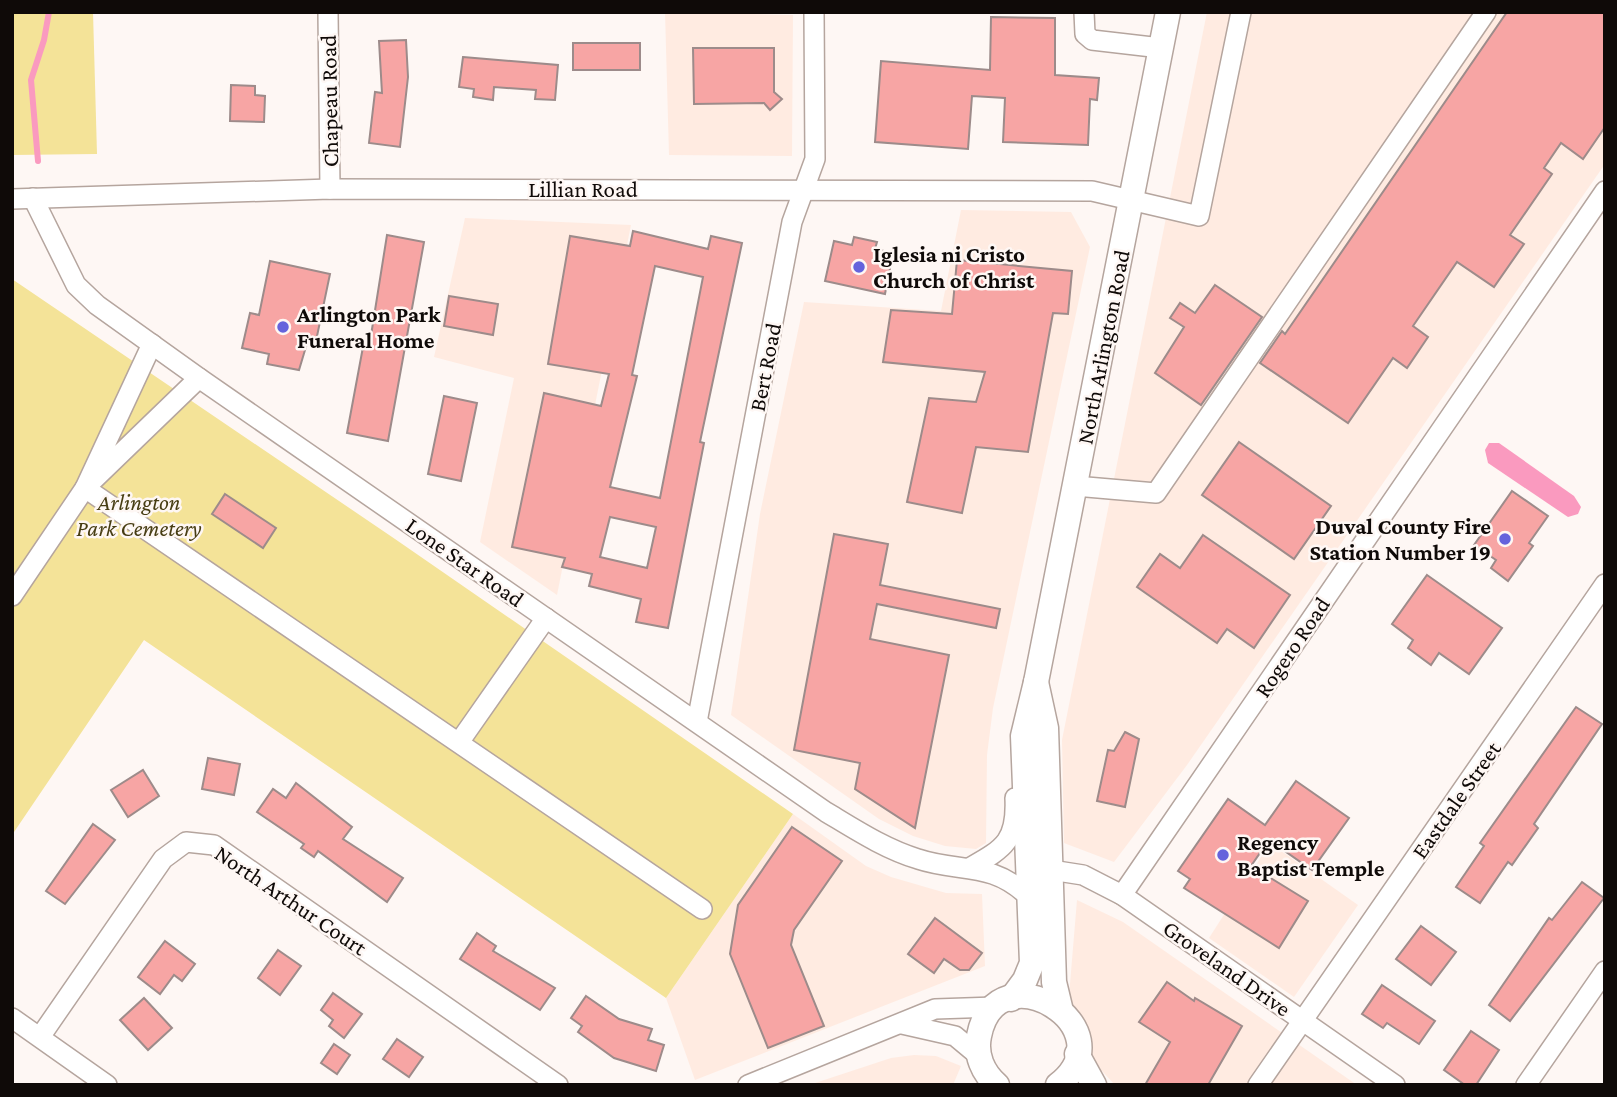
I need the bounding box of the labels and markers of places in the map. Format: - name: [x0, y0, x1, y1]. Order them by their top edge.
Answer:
- place label: Iglesia ni Cristo Church of Christ: [873, 241, 1035, 293]
- marker: Iglesia ni Cristo Church of Christ: [851, 259, 867, 275]
- place label: Arlington Park Funeral Home: [296, 301, 441, 353]
- marker: Arlington Park Funeral Home: [275, 319, 291, 335]
- place label: Duval County Fire Station Number 19: [1310, 513, 1491, 565]
- marker: Duval County Fire Station Number 19: [1497, 531, 1513, 547]
- place label: Regency Baptist Temple: [1237, 829, 1385, 881]
- marker: Regency Baptist Temple: [1215, 847, 1231, 863]

